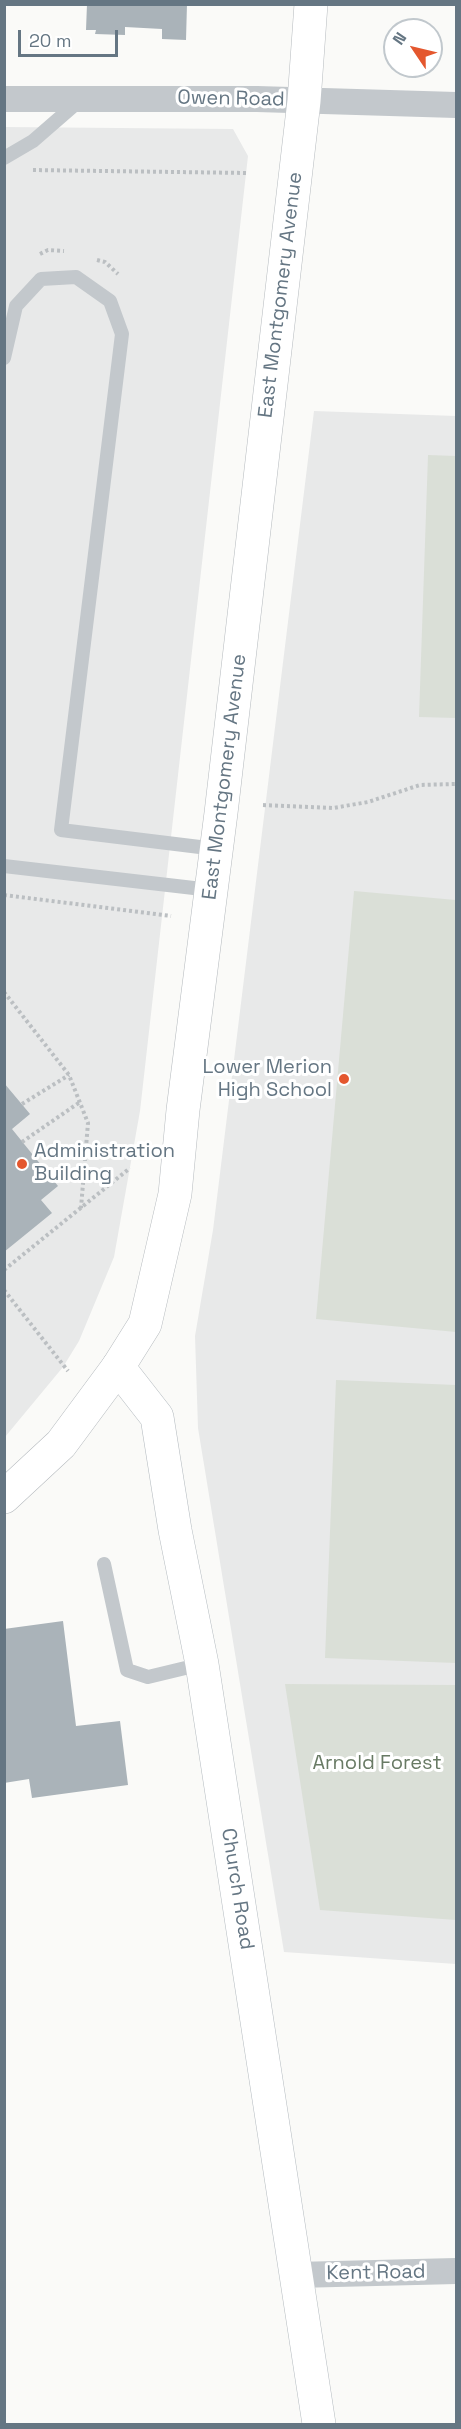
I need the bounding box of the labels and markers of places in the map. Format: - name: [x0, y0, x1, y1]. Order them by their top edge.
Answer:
- place label: Lower Merion High School: [202, 1056, 332, 1103]
- marker: Lower Merion High School: [337, 1072, 351, 1086]
- place label: Administration Building: [34, 1140, 175, 1187]
- marker: Administration Building: [15, 1157, 29, 1171]

